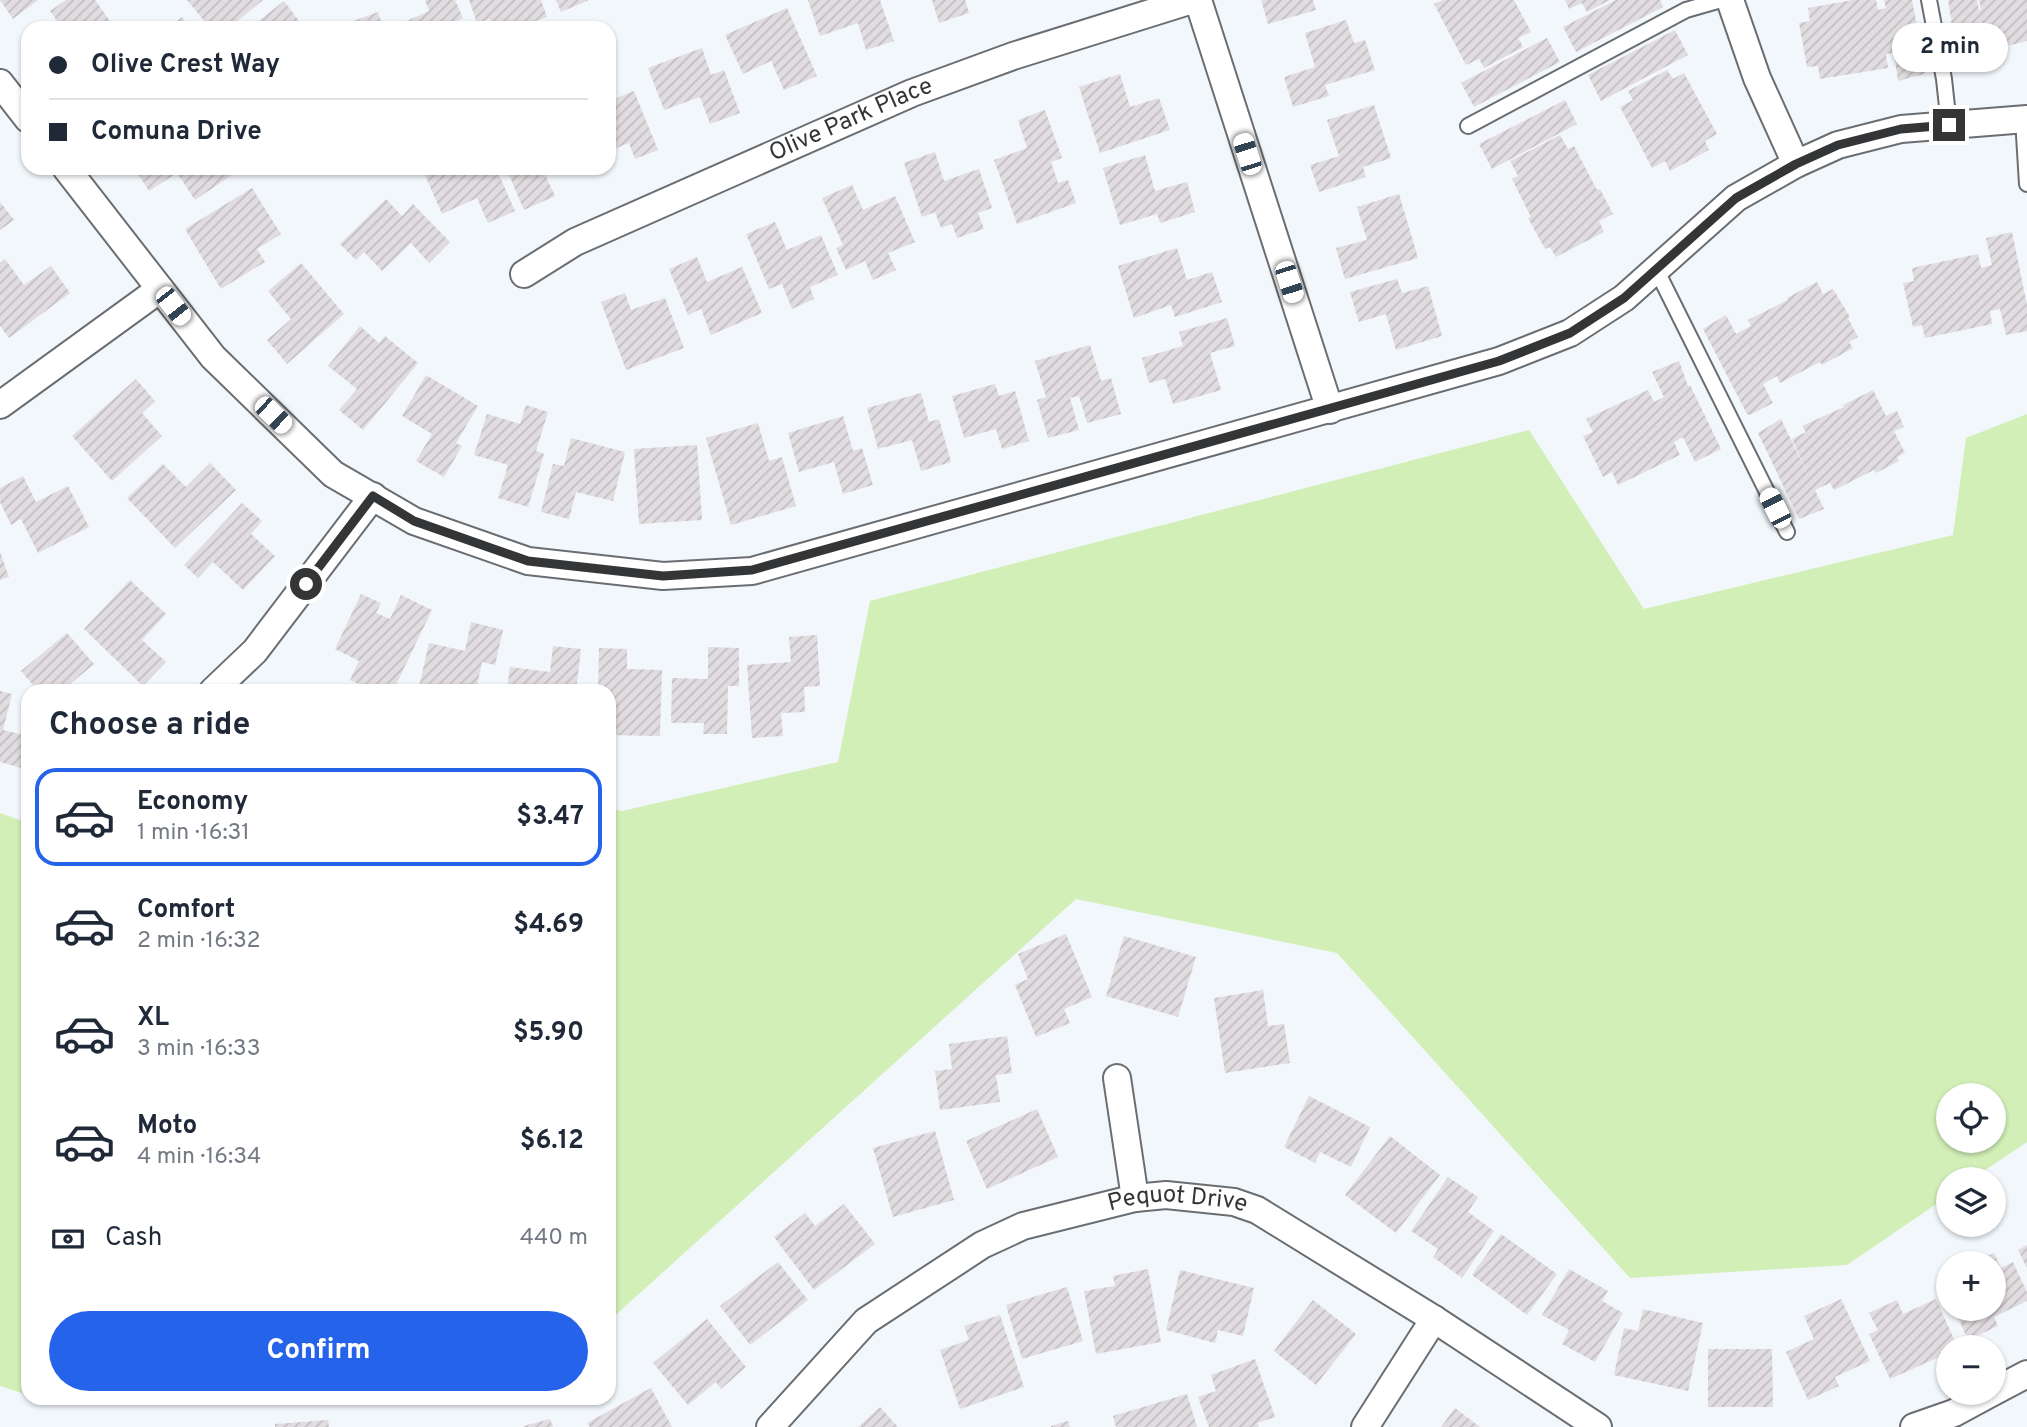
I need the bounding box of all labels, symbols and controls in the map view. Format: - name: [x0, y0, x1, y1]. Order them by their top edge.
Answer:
- callout: 2 min: [1891, 24, 2007, 72]
- text: 2 min: [1920, 33, 1980, 62]
- text: Olive Crest Way: [91, 49, 280, 82]
- street label: Olive Park Place: [765, 72, 937, 169]
- route end: [1933, 109, 1965, 141]
- text: Comuna Drive: [91, 116, 262, 149]
- car: [1231, 131, 1264, 177]
- car: [1273, 259, 1306, 305]
- car: [152, 283, 195, 329]
- car: [251, 393, 296, 437]
- car: [1757, 485, 1794, 531]
- route start: [290, 568, 322, 600]
- text: Choose a ride: [49, 706, 250, 746]
- icon: car: [53, 786, 116, 849]
- text: Economy: [137, 786, 248, 819]
- text: $3.47: [516, 801, 584, 834]
- text: 1 min · 16:31: [137, 819, 250, 848]
- icon: car: [53, 894, 116, 957]
- text: Comfort: [137, 894, 235, 927]
- text: $4.69: [513, 909, 584, 942]
- text: 2 min · 16:32: [137, 927, 261, 956]
- icon: car: [53, 1002, 116, 1065]
- text: XL: [137, 1002, 169, 1035]
- text: $5.90: [513, 1017, 584, 1050]
- text: 3 min · 16:33: [137, 1035, 261, 1064]
- map controls: [1936, 1083, 2006, 1405]
- button: locate: [1936, 1083, 2006, 1153]
- icon: car: [53, 1110, 116, 1173]
- text: Moto: [137, 1110, 197, 1143]
- text: $6.12: [520, 1125, 584, 1158]
- text: 4 min · 16:34: [137, 1143, 261, 1172]
- button: layers: [1936, 1167, 2006, 1237]
- street label: Pequot Drive: [1105, 1180, 1251, 1221]
- icon: cash: [49, 1220, 87, 1258]
- text: Cash: [105, 1222, 162, 1255]
- text: 440 m: [520, 1224, 588, 1253]
- button: +: [1936, 1251, 2006, 1321]
- button: Confirm: [49, 1311, 588, 1391]
- button: −: [1936, 1335, 2006, 1405]

